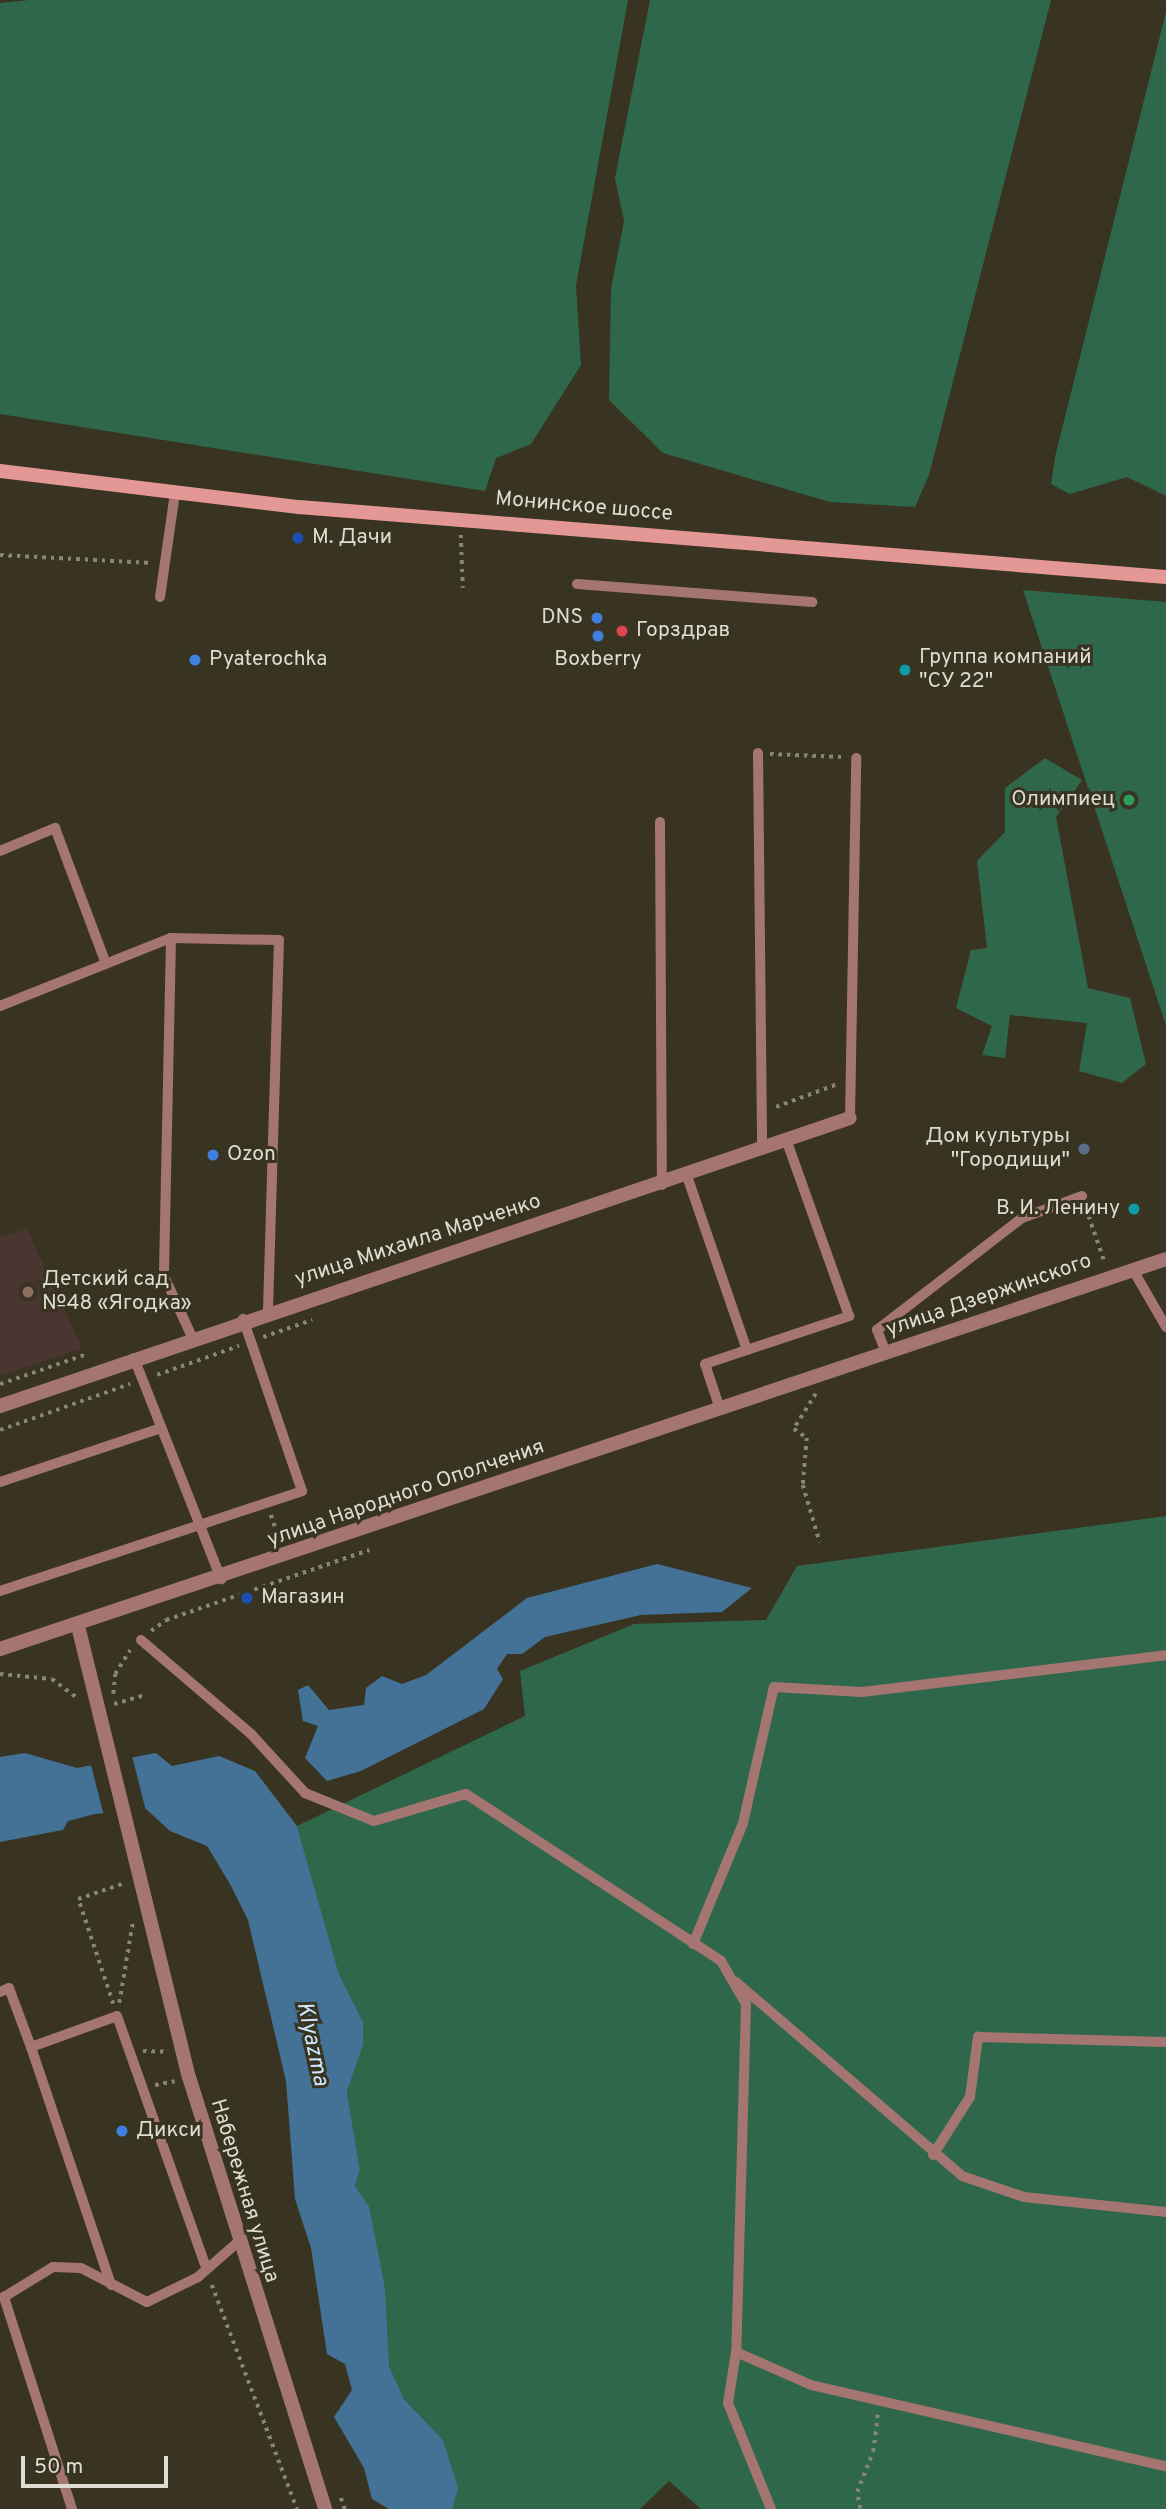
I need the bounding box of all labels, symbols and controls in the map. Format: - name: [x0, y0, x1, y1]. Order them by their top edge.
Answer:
- street label: Монинское шоссе: [494, 487, 674, 527]
- place label: М. Дачи: [312, 525, 392, 551]
- marker: М. Дачи: [290, 530, 306, 546]
- place label: DNS: [541, 605, 583, 631]
- marker: DNS: [589, 610, 605, 626]
- place label: Горздрав: [636, 618, 730, 644]
- marker: Горздрав: [614, 623, 630, 639]
- marker: Boxberry: [590, 628, 606, 644]
- place label: Группа компаний "СУ 22": [919, 645, 1092, 695]
- place label: Pyaterochka: [209, 647, 327, 673]
- place label: Boxberry: [554, 647, 642, 673]
- marker: Pyaterochka: [187, 652, 203, 668]
- marker: Группа компаний "СУ 22": [897, 662, 913, 678]
- place label: Олимпиец: [1011, 787, 1115, 813]
- marker: Олимпиец: [1121, 792, 1137, 808]
- place label: Дом культуры "Городищи": [925, 1124, 1070, 1174]
- marker: Дом культуры "Городищи": [1076, 1141, 1092, 1157]
- place label: Ozon: [227, 1142, 276, 1168]
- marker: Ozon: [205, 1147, 221, 1163]
- street label: улица Михаила Марченко: [292, 1189, 544, 1293]
- place label: В. И. Ленину: [996, 1196, 1120, 1222]
- marker: В. И. Ленину: [1126, 1201, 1142, 1217]
- street label: улица Дзержинского: [883, 1249, 1095, 1343]
- place label: Детский сад №48 «Ягодка»: [42, 1267, 192, 1317]
- marker: Детский сад №48 «Ягодка»: [20, 1284, 36, 1300]
- street label: улица Народного Ополчения: [264, 1435, 548, 1553]
- place label: Магазин: [261, 1585, 345, 1611]
- marker: Магазин: [239, 1590, 255, 1606]
- water label: Klyazma: [289, 1999, 333, 2089]
- street label: Набережная улица: [204, 2096, 284, 2286]
- place label: Дикси: [136, 2118, 201, 2144]
- marker: Дикси: [114, 2123, 130, 2139]
- scale bar: [24, 2442, 172, 2486]
- text: 50 m: [34, 2454, 83, 2481]

